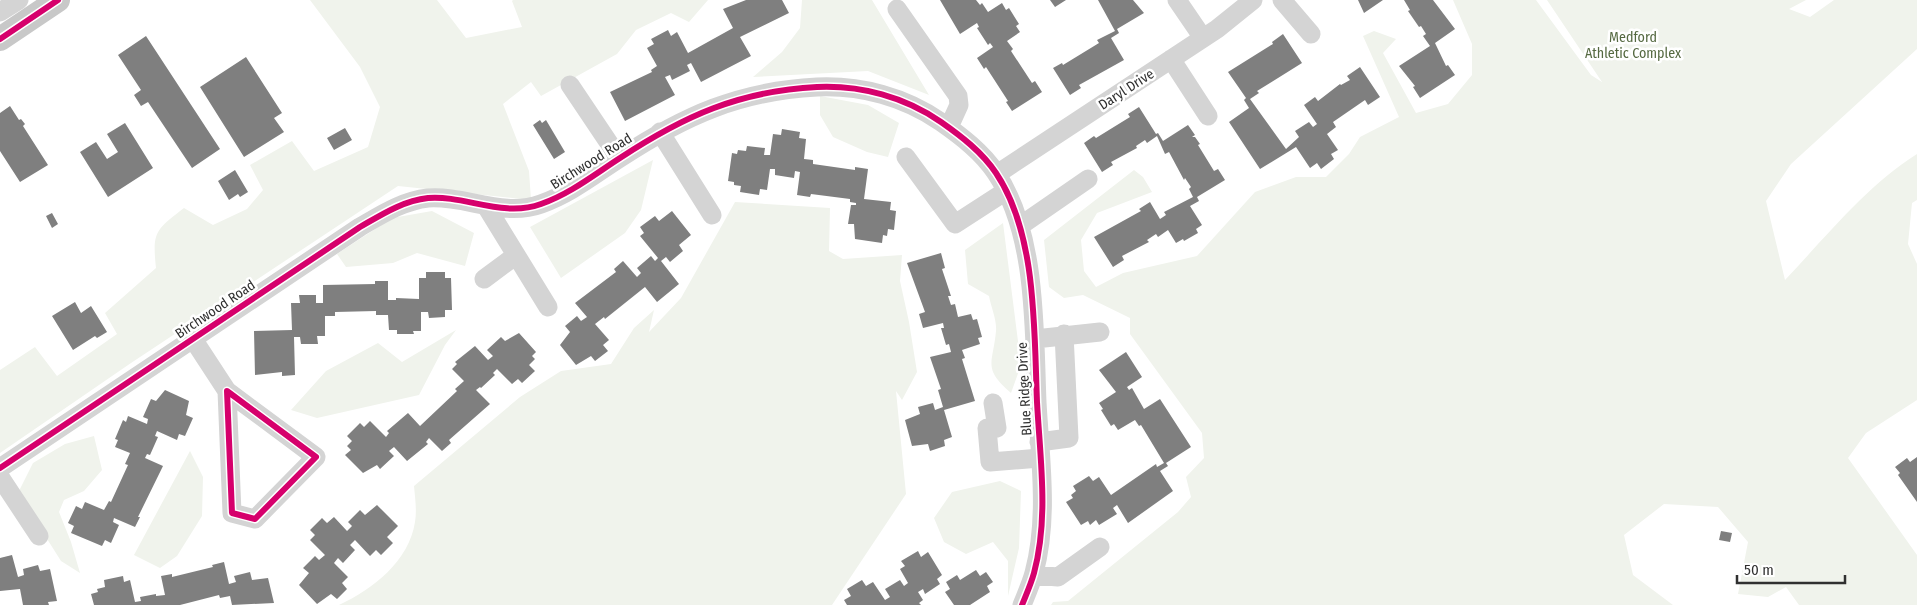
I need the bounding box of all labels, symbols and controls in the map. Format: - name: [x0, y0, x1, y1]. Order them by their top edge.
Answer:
- park label: Medford Athletic Complex: [1585, 29, 1682, 62]
- street label: Daryl Drive: [1095, 65, 1157, 114]
- street label: Birchwood Road: [547, 130, 635, 193]
- street label: Birchwood Road: [172, 276, 258, 342]
- street label: Blue Ridge Drive: [1014, 342, 1035, 436]
- scale bar: [1737, 552, 1844, 584]
- text: 50 m: [1744, 561, 1774, 579]

